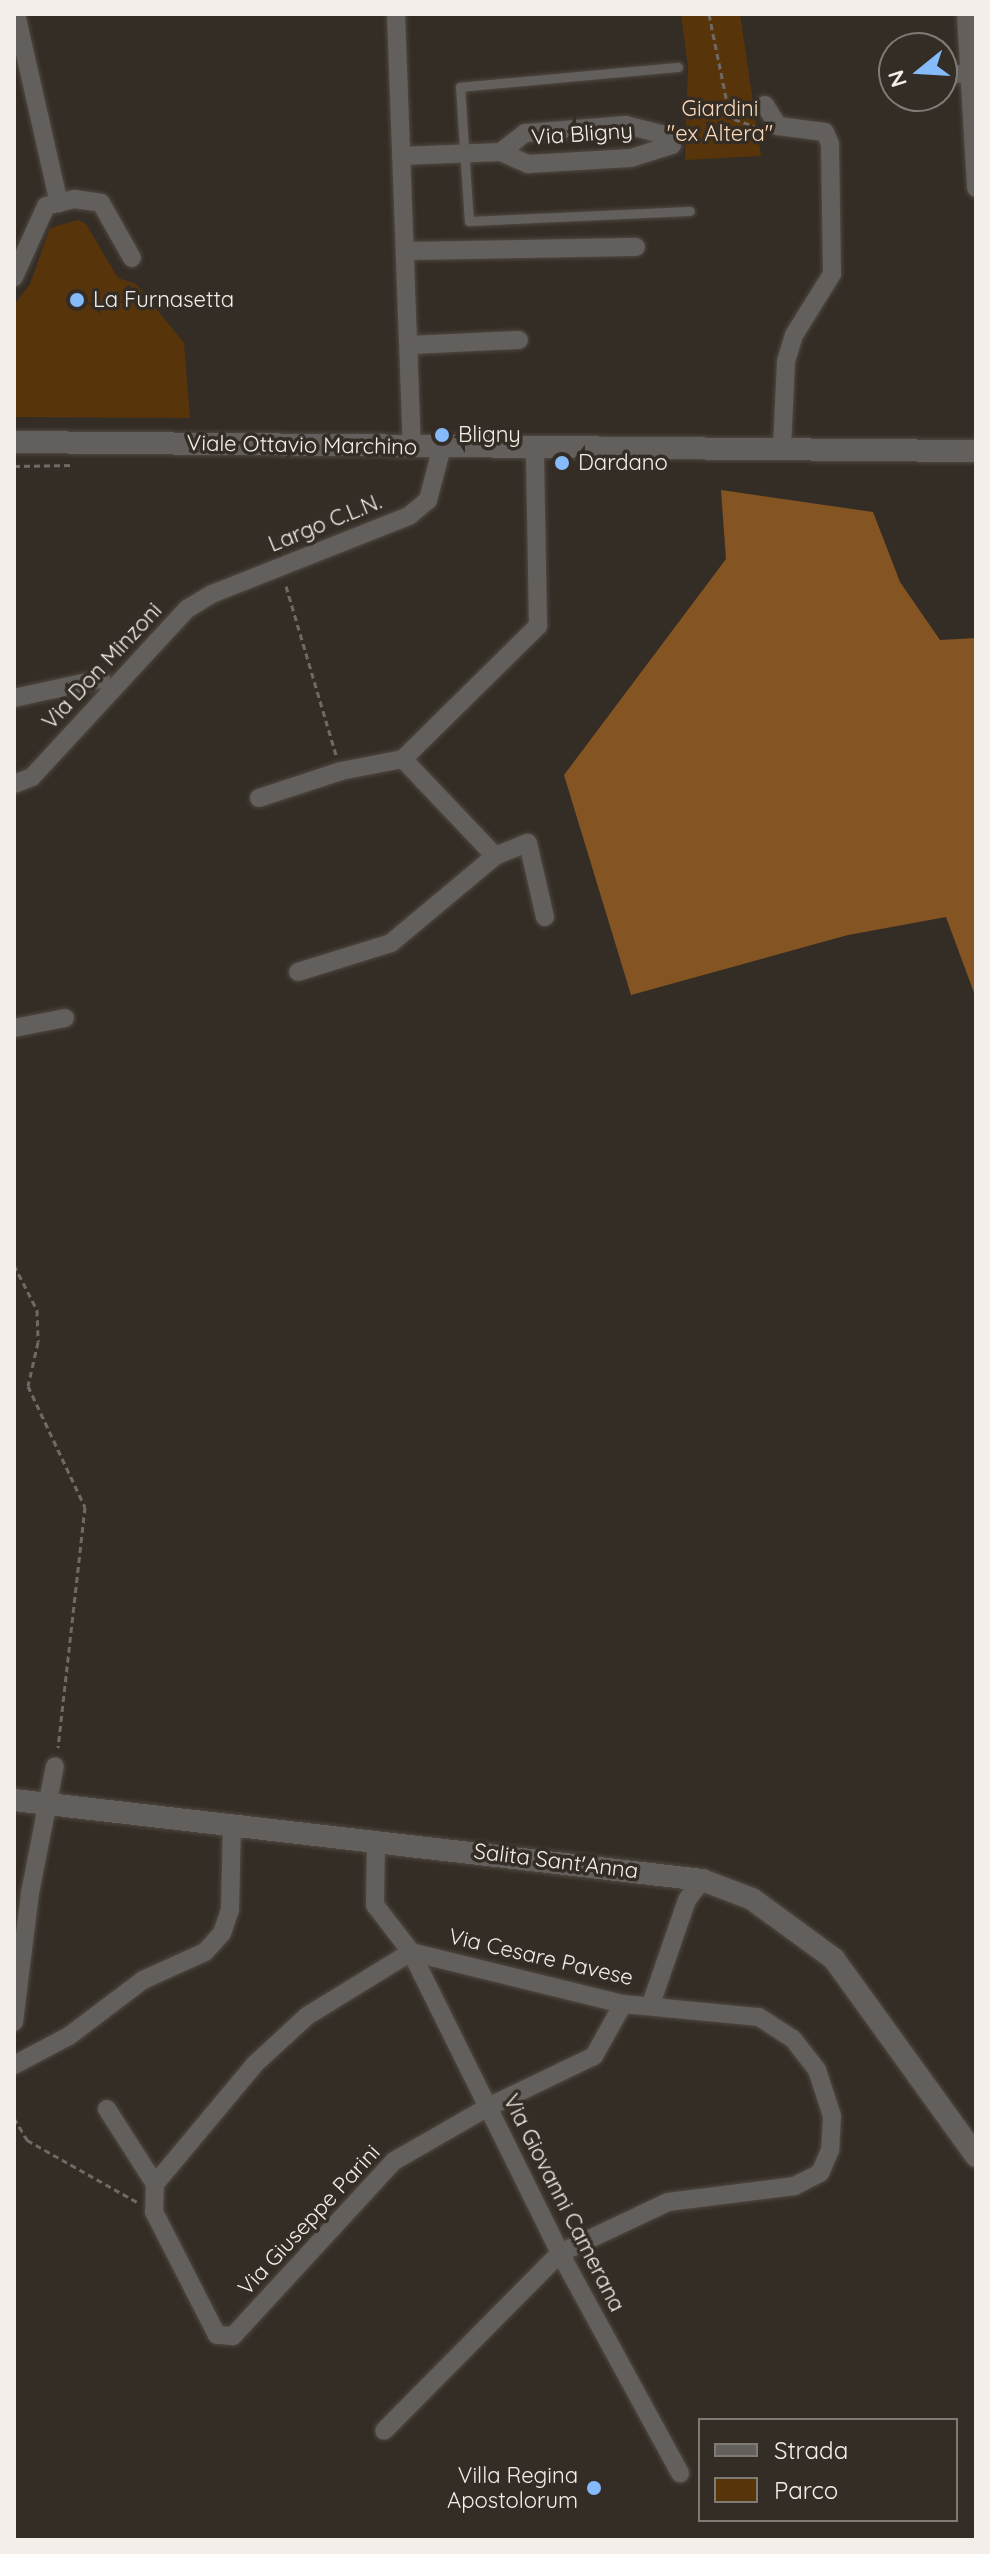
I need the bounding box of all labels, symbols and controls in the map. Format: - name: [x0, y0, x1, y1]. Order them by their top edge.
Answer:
- north arrow: [878, 32, 958, 112]
- text: N: [881, 67, 913, 91]
- park label: Giardini "ex Altera": [667, 95, 773, 146]
- street label: Via Bligny: [530, 117, 634, 151]
- place label: La Furnasetta: [93, 287, 234, 313]
- marker: La Furnasetta: [68, 291, 86, 309]
- place label: Bligny: [458, 422, 521, 448]
- marker: Bligny: [433, 426, 451, 444]
- street label: Viale Ottavio Marchino: [187, 430, 417, 460]
- place label: Dardano: [578, 450, 668, 476]
- marker: Dardano: [553, 454, 571, 472]
- street label: Largo C.L.N.: [265, 488, 385, 558]
- street label: Via Don Minzoni: [37, 597, 167, 735]
- street label: Salita Sant'Anna: [472, 1838, 640, 1884]
- street label: Via Cesare Pavese: [446, 1923, 636, 1991]
- street label: Via Giovanni Camerana: [498, 2090, 630, 2316]
- street label: Via Giuseppe Parini: [233, 2139, 385, 2301]
- legend: [698, 2418, 958, 2522]
- text: Strada: [774, 2435, 848, 2465]
- place label: Villa Regina Apostolorum: [447, 2462, 578, 2514]
- text: Parco: [774, 2475, 838, 2505]
- marker: Villa Regina Apostolorum: [585, 2479, 603, 2497]

